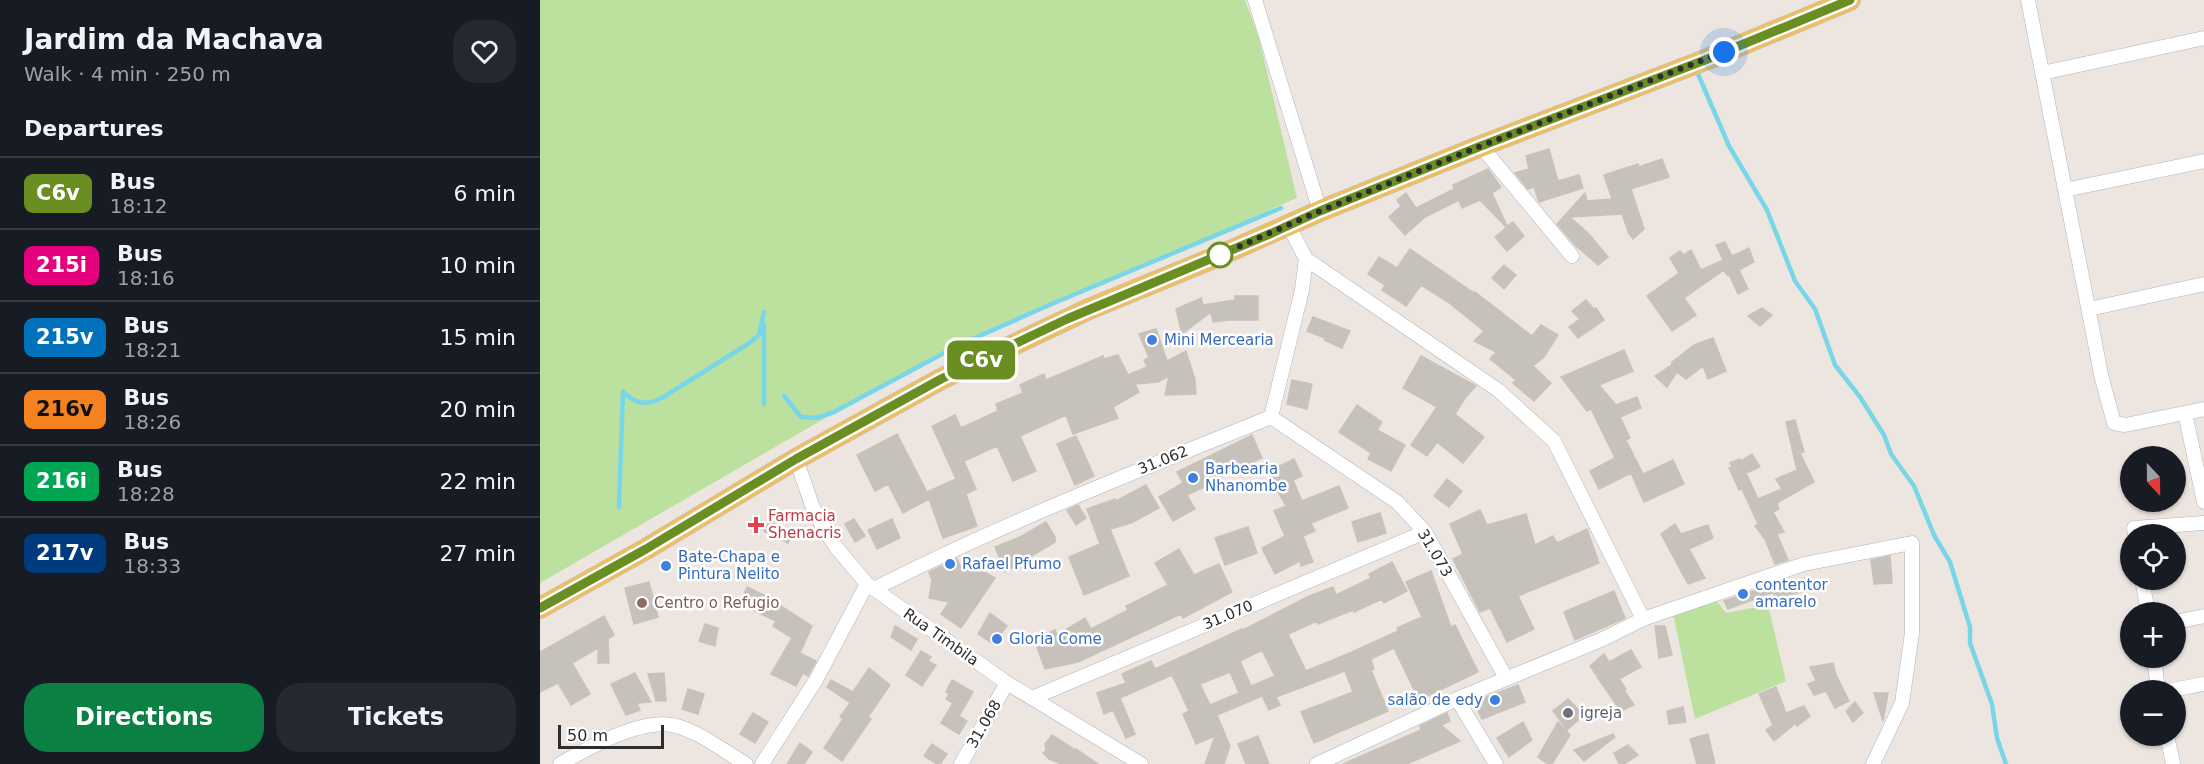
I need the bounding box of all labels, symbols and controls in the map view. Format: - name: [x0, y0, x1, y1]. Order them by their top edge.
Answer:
- button: heart: [453, 20, 516, 83]
- text: Jardim da Machava: [24, 23, 324, 56]
- your location: [1709, 37, 1739, 67]
- text: Walk · 4 min · 250 m: [24, 62, 231, 86]
- text: Departures: [24, 116, 164, 141]
- text: Bus: [110, 169, 155, 194]
- text: C6v: [36, 181, 80, 205]
- text: 6 min: [454, 181, 516, 206]
- text: 18:12: [110, 194, 167, 218]
- text: Bus: [117, 241, 163, 266]
- unlabelled marker: [1207, 242, 1233, 268]
- text: 215i: [36, 253, 87, 277]
- text: 10 min: [440, 253, 516, 278]
- text: 18:16: [117, 266, 175, 290]
- text: Bus: [124, 313, 169, 338]
- text: 215v: [36, 325, 94, 349]
- text: 15 min: [440, 325, 516, 350]
- place label: Mini Mercearia: [1164, 331, 1274, 349]
- marker: Mini Mercearia: [1145, 333, 1159, 347]
- text: 18:21: [124, 338, 181, 362]
- line badge: C6v: [946, 340, 1016, 380]
- text: C6v: [959, 348, 1003, 372]
- text: Bus: [124, 385, 169, 410]
- text: 216v: [36, 397, 94, 421]
- text: 20 min: [440, 397, 516, 422]
- text: 18:26: [124, 410, 181, 434]
- street label: 31.062: [1135, 442, 1191, 478]
- north arrow: [2120, 446, 2186, 512]
- map controls: [2120, 446, 2186, 746]
- text: Bus: [117, 457, 163, 482]
- place label: Barbearia Nhanombe: [1205, 460, 1287, 495]
- text: 216i: [36, 469, 87, 493]
- text: 22 min: [440, 469, 516, 494]
- marker: Barbearia Nhanombe: [1186, 471, 1200, 485]
- text: 18:28: [117, 482, 175, 506]
- place label: Farmacia Shenacris: [768, 507, 842, 542]
- marker: Farmacia Shenacris: [749, 518, 763, 532]
- button: locate: [2120, 524, 2186, 590]
- street label: 31.073: [1414, 526, 1456, 580]
- text: Bus: [124, 529, 169, 554]
- text: 217v: [36, 541, 94, 565]
- text: 27 min: [440, 541, 516, 566]
- place label: Bate-Chapa e Pintura Nelito: [678, 548, 780, 583]
- text: 18:33: [124, 554, 181, 578]
- place label: Rafael Pfumo: [962, 555, 1062, 573]
- marker: Rafael Pfumo: [943, 557, 957, 571]
- marker: Bate-Chapa e Pintura Nelito: [659, 559, 673, 573]
- place label: contentor amarelo: [1755, 576, 1829, 611]
- marker: contentor amarelo: [1736, 587, 1750, 601]
- place label: Centro o Refugio: [654, 594, 779, 612]
- marker: Centro o Refugio: [635, 596, 649, 610]
- street label: 31.070: [1200, 596, 1256, 634]
- button: +: [2120, 602, 2186, 668]
- street label: Rua Timbila: [900, 604, 982, 670]
- place label: Gloria Come: [1009, 630, 1102, 648]
- marker: Gloria Come: [990, 632, 1004, 646]
- button: −: [2120, 680, 2186, 746]
- button: Directions: [24, 683, 264, 752]
- button: Tickets: [276, 683, 516, 752]
- place label: salão de edy: [1388, 691, 1483, 709]
- marker: salão de edy: [1488, 693, 1502, 707]
- street label: 31.068: [963, 697, 1005, 751]
- place label: igreja: [1580, 704, 1622, 722]
- marker: igreja: [1561, 706, 1575, 720]
- scale bar: [558, 722, 664, 750]
- text: 50 m: [567, 726, 608, 745]

